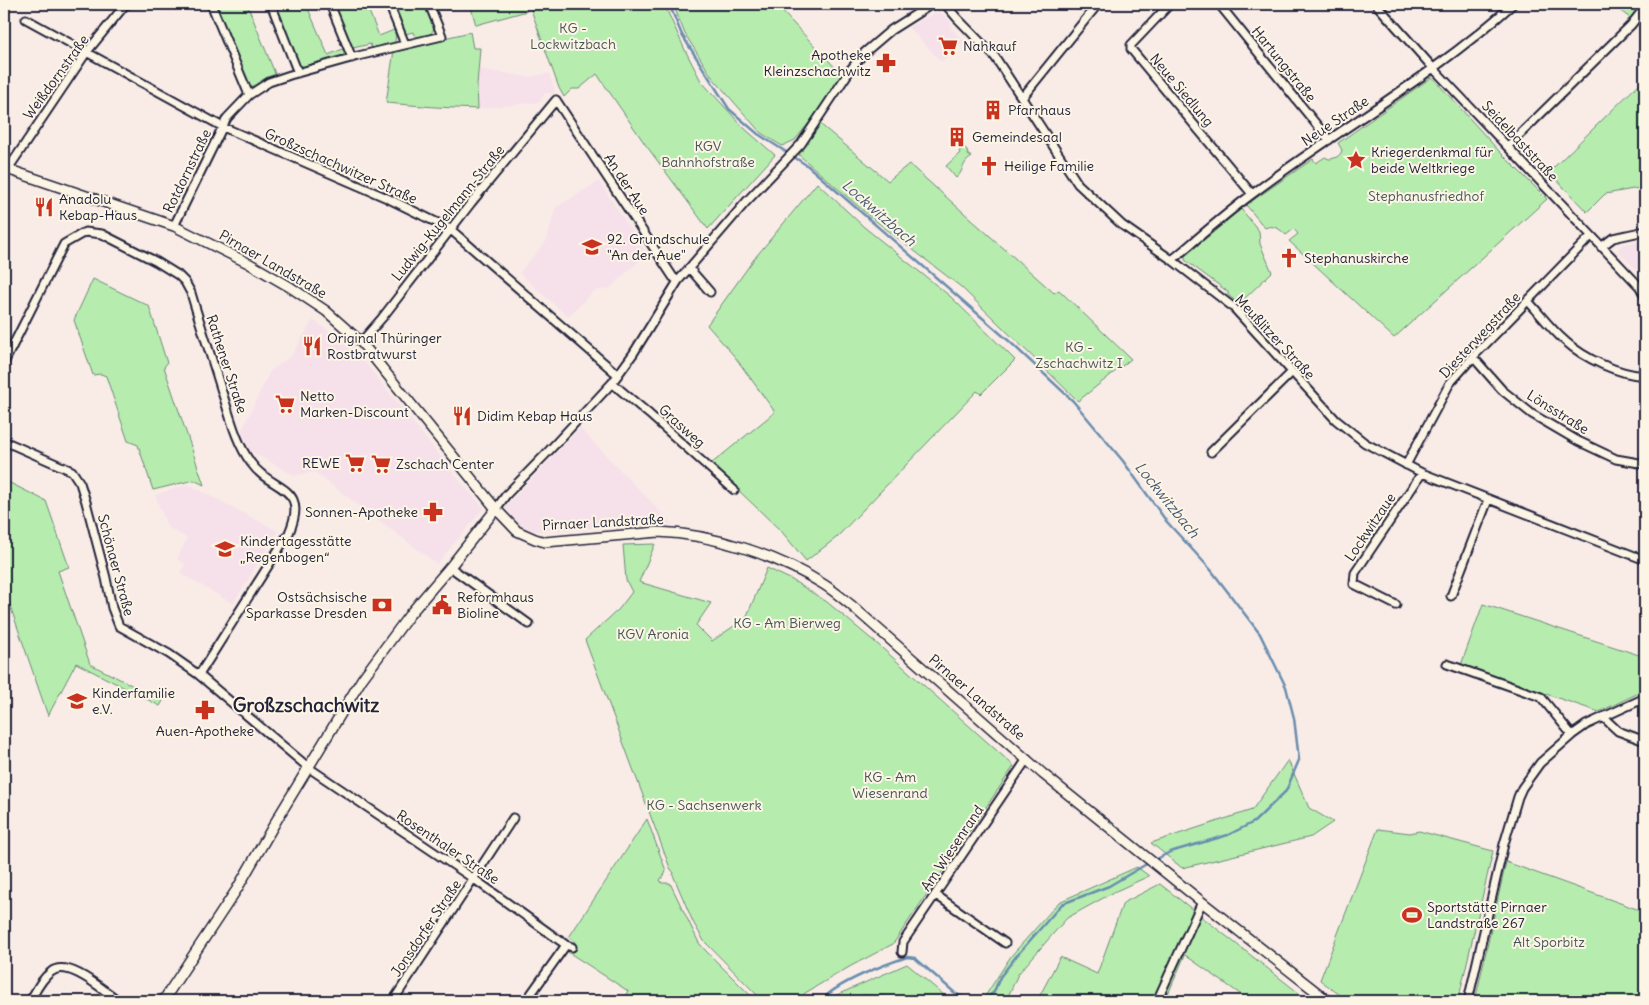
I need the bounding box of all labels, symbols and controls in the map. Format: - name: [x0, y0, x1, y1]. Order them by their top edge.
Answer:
- park label: KG - Lockwitzbach: [530, 19, 616, 53]
- street label: Hartungstraße: [1248, 22, 1320, 106]
- street label: Weißdornstraße: [19, 31, 93, 123]
- supermarket icon: Nahkauf: [937, 35, 959, 57]
- place label: Nahkauf: [963, 37, 1017, 55]
- place label: Apotheke Kleinzschachwitz: [764, 46, 871, 80]
- street label: Neue Siedlung: [1146, 50, 1218, 130]
- pharmacy icon: Apotheke Kleinzschachwitz: [875, 52, 897, 74]
- street label: Neue Straße: [1298, 92, 1372, 150]
- street label: Seidelbaststraße: [1478, 97, 1562, 185]
- building icon: Pfarrhaus: [982, 99, 1004, 121]
- place label: Pfarrhaus: [1008, 101, 1071, 119]
- street label: Großzschachwitzer Straße: [262, 124, 420, 208]
- street label: Rotdornstraße: [159, 126, 215, 216]
- building icon: Gemeindesaal: [946, 126, 968, 148]
- place label: Gemeindesaal: [972, 128, 1062, 146]
- park label: KGV Bahnhofstraße: [661, 137, 755, 171]
- street label: Ludwig-Kugelmann-Straße: [388, 141, 508, 285]
- place label: Kriegerdenkmal für beide Weltkriege: [1371, 143, 1493, 177]
- place icon: Kriegerdenkmal für beide Weltkriege: [1345, 149, 1367, 171]
- street label: An der Aue: [600, 150, 654, 218]
- church icon: Heilige Familie: [978, 155, 1000, 177]
- place label: Heilige Familie: [1004, 157, 1094, 175]
- water label: Lockwitzbach: [838, 175, 921, 250]
- park label: Stephanusfriedhof: [1368, 187, 1484, 205]
- place label: Anadolu Kebap-Haus: [59, 190, 137, 224]
- restaurant icon: Anadolu Kebap-Haus: [33, 196, 55, 218]
- street label: Pirnaer Landstraße: [216, 226, 330, 302]
- place label: 92. Grundschule "An der Aue": [607, 230, 710, 264]
- school or university icon: 92. Grundschule "An der Aue": [581, 236, 603, 258]
- church icon: Stephanuskirche: [1278, 247, 1300, 269]
- place label: Stephanuskirche: [1304, 249, 1409, 267]
- street label: Diesterwegstraße: [1436, 288, 1524, 382]
- street label: Meußlitzer Straße: [1231, 291, 1319, 383]
- street label: Rathener Straße: [203, 312, 251, 416]
- place label: Original Thüringer Rostbratwurst: [327, 329, 442, 363]
- restaurant icon: Original Thüringer Rostbratwurst: [301, 335, 323, 357]
- park label: KG - Zschachwitz I: [1035, 338, 1123, 372]
- street label: Lönsstraße: [1524, 386, 1592, 438]
- place label: Netto Marken-Discount: [300, 387, 409, 421]
- supermarket icon: Netto Marken-Discount: [274, 393, 296, 415]
- street label: Grasweg: [655, 400, 709, 452]
- restaurant icon: Didim Kebap Haus: [451, 405, 473, 427]
- place label: Didim Kebap Haus: [477, 407, 592, 425]
- supermarket icon: REWE: [344, 452, 366, 474]
- supermarket icon: Zschach Center: [370, 453, 392, 475]
- place label: REWE: [302, 454, 340, 472]
- place label: Zschach Center: [396, 455, 494, 473]
- water label: Lockwitzbach: [1131, 458, 1204, 542]
- street label: Lockwitzaue: [1341, 489, 1399, 565]
- pharmacy icon: Sonnen-Apotheke: [422, 501, 444, 523]
- place label: Sonnen-Apotheke: [305, 503, 418, 521]
- street label: Pirnaer Landstraße: [542, 510, 664, 534]
- street label: Schönaer Straße: [94, 512, 138, 618]
- place label: Kindertagesstätte „Regenbogen“: [240, 532, 352, 566]
- school or university icon: Kindertagesstätte „Regenbogen“: [214, 538, 236, 560]
- place label: Ostsächsische Sparkasse Dresden: [246, 588, 367, 622]
- place label: Reformhaus Bioline: [457, 588, 534, 622]
- bank icon: Ostsächsische Sparkasse Dresden: [371, 594, 393, 616]
- public building icon: Reformhaus Bioline: [431, 594, 453, 616]
- park label: KG - Am Bierweg: [733, 614, 841, 632]
- park label: KGV Aronia: [617, 625, 689, 643]
- street label: Pirnaer Landstraße: [925, 650, 1029, 744]
- place label: Kinderfamilie e.V.: [92, 684, 175, 718]
- school or university icon: Kinderfamilie e.V.: [66, 690, 88, 712]
- district label: Großzschachwitz: [233, 693, 379, 717]
- pharmacy icon: Auen-Apotheke: [194, 699, 216, 721]
- place label: Auen-Apotheke: [156, 722, 254, 740]
- park label: KG - Am Wiesenrand: [852, 768, 928, 802]
- park label: KG - Sachsenwerk: [646, 796, 762, 814]
- street label: Am Wiesenrand: [917, 802, 987, 894]
- street label: Rosenthaler Straße: [393, 806, 503, 888]
- street label: Jonsdorfer Straße: [387, 876, 465, 980]
- place label: Sportstätte Pirnaer Landstraße 267: [1427, 898, 1547, 932]
- sports icon: Sportstätte Pirnaer Landstraße 267: [1401, 904, 1423, 926]
- park label: Alt Sporbitz: [1513, 933, 1585, 951]

